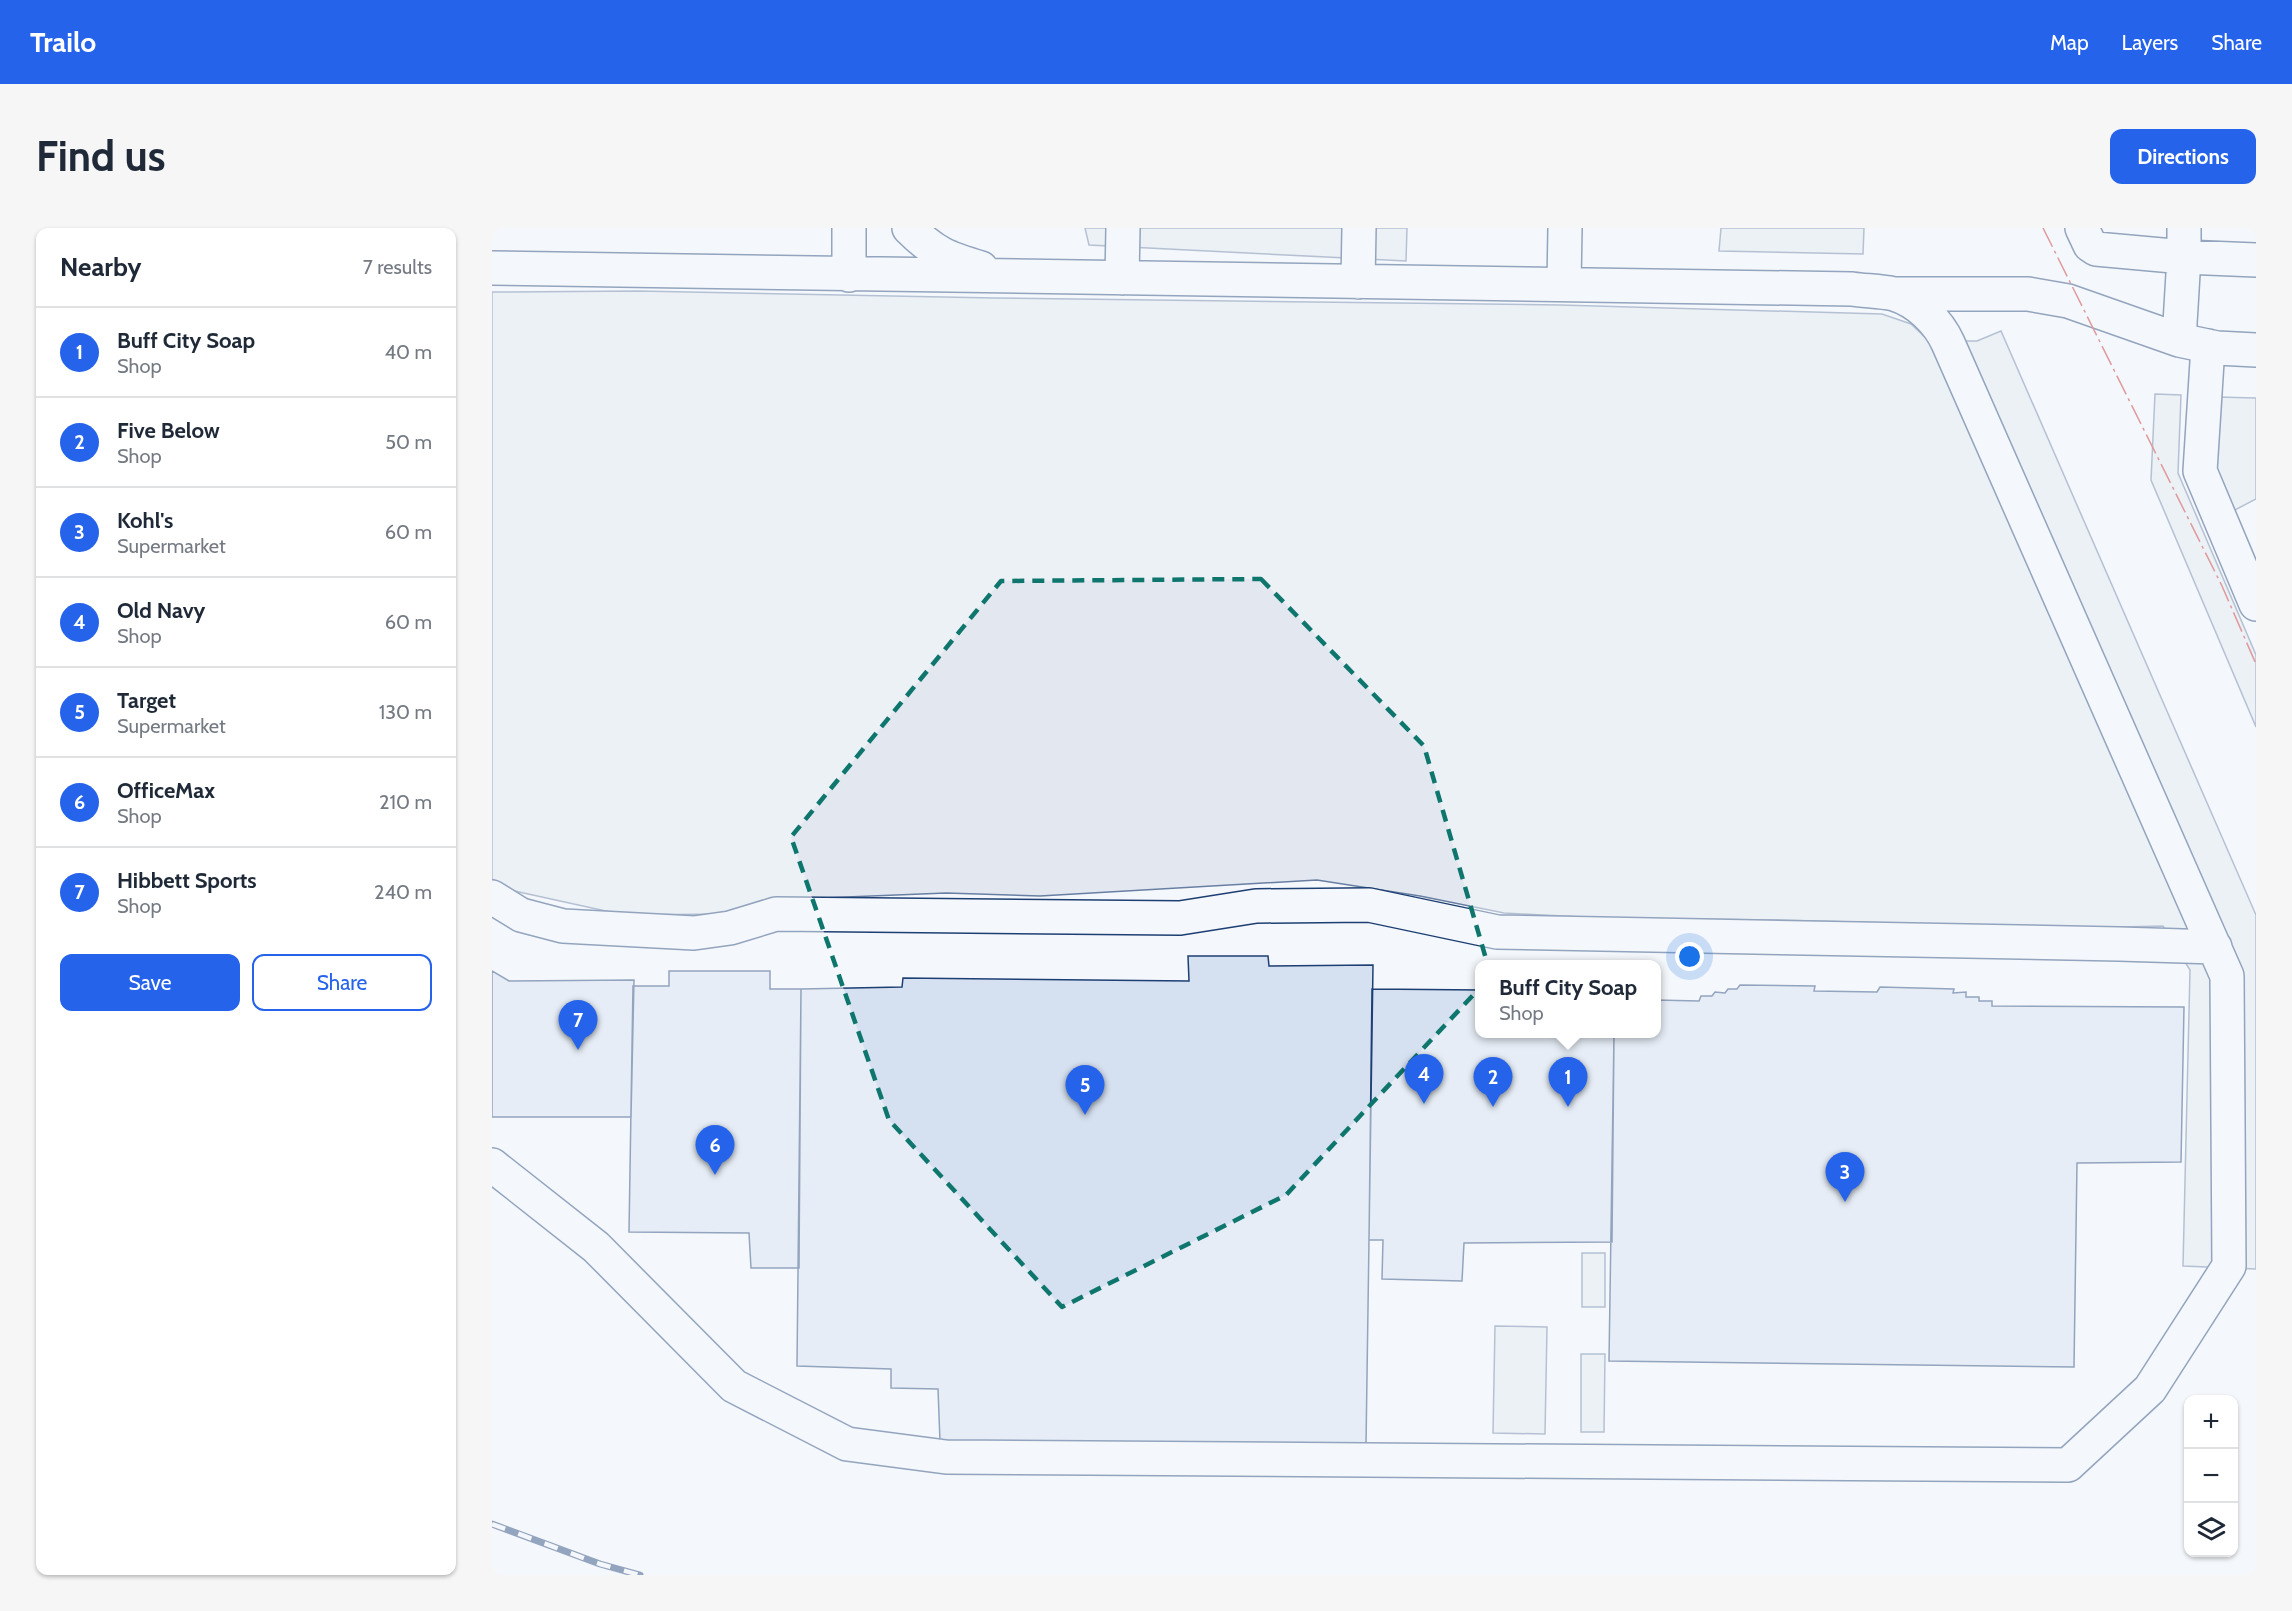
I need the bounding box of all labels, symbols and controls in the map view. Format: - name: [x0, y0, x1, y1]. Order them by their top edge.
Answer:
- text: Trailo: [30, 25, 96, 59]
- text: Map: [2050, 30, 2089, 55]
- text: Layers: [2122, 30, 2178, 55]
- text: Share: [2211, 30, 2262, 55]
- button: Directions: [2110, 129, 2256, 184]
- text: Find us: [36, 130, 165, 182]
- text: Nearby: [60, 251, 141, 283]
- text: 7 results: [363, 255, 432, 279]
- text: Buff City Soap: [117, 327, 255, 354]
- text: 1: [76, 340, 83, 364]
- text: 40 m: [384, 340, 432, 364]
- text: Shop: [117, 354, 162, 378]
- text: Five Below: [117, 417, 220, 444]
- text: 2: [74, 430, 85, 454]
- text: 50 m: [385, 430, 432, 454]
- text: Shop: [117, 444, 162, 468]
- text: Kohl's: [117, 507, 173, 534]
- text: 3: [74, 520, 85, 544]
- text: 60 m: [385, 520, 432, 544]
- text: Supermarket: [117, 534, 226, 558]
- text: Old Navy: [117, 597, 205, 624]
- text: 4: [73, 610, 86, 634]
- text: 60 m: [385, 610, 432, 634]
- text: Shop: [117, 624, 162, 648]
- text: Target: [117, 687, 176, 714]
- text: 5: [74, 700, 85, 724]
- text: 130 m: [379, 700, 432, 724]
- text: Supermarket: [117, 714, 226, 738]
- text: OfficeMax: [117, 777, 215, 804]
- text: 6: [74, 790, 85, 814]
- text: 210 m: [379, 790, 432, 814]
- text: Shop: [117, 804, 162, 828]
- text: Hibbett Sports: [117, 867, 257, 894]
- text: 7: [74, 880, 85, 904]
- text: 240 m: [374, 880, 432, 904]
- text: Shop: [117, 894, 162, 918]
- your location: [1675, 942, 1704, 971]
- button: Save: [60, 954, 240, 1011]
- button: Share: [252, 954, 432, 1011]
- popup: [1475, 960, 1661, 1038]
- text: Buff City Soap: [1499, 974, 1637, 1001]
- pin: 7: [558, 1000, 598, 1050]
- text: Shop: [1499, 1001, 1544, 1025]
- pin: 4: [1404, 1054, 1444, 1104]
- pin: 2: [1474, 1058, 1512, 1107]
- pin: 1: [1548, 1058, 1588, 1107]
- pin: 5: [1066, 1066, 1104, 1115]
- pin: 6: [696, 1126, 734, 1175]
- pin: 3: [1826, 1152, 1864, 1202]
- map controls: [2184, 1395, 2238, 1557]
- button: +: [2184, 1395, 2238, 1449]
- button: −: [2184, 1449, 2238, 1503]
- button: layers: [2184, 1503, 2238, 1557]

